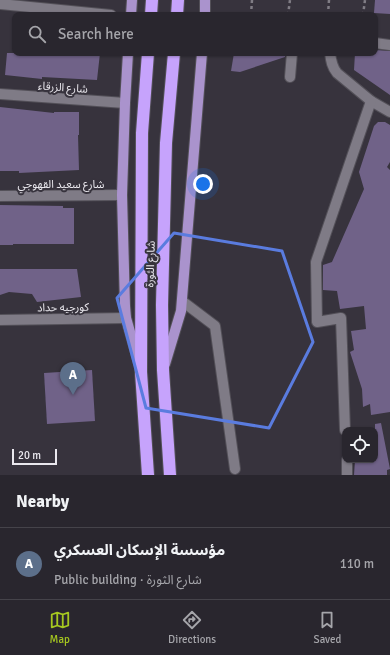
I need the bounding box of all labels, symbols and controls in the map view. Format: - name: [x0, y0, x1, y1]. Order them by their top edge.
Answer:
- search box: [12, 12, 378, 56]
- icon: search: [26, 23, 48, 45]
- text: Search here: [58, 25, 134, 43]
- street label: شارع الزرقاء: [37, 79, 89, 97]
- your location: [193, 174, 213, 194]
- street label: شارع سعيد القهوجي: [18, 178, 105, 194]
- street label: شارع الثورة: [143, 240, 159, 288]
- street label: كورجيه حداد: [37, 301, 90, 315]
- pin: A: [60, 362, 86, 395]
- map controls: [342, 427, 378, 463]
- button: locate: [342, 427, 378, 463]
- scale bar: [12, 447, 57, 466]
- text: 20 m: [18, 449, 41, 462]
- text: Nearby: [16, 491, 69, 512]
- text: مؤسسة الإسكان العسكري: [54, 541, 225, 559]
- text: A: [25, 556, 33, 572]
- text: 110 m: [340, 556, 374, 572]
- text: Public building · شارع الثورة: [54, 572, 202, 588]
- tab: Map: [49, 609, 71, 646]
- tab: Directions: [168, 609, 216, 646]
- tab: Saved: [314, 609, 341, 646]

